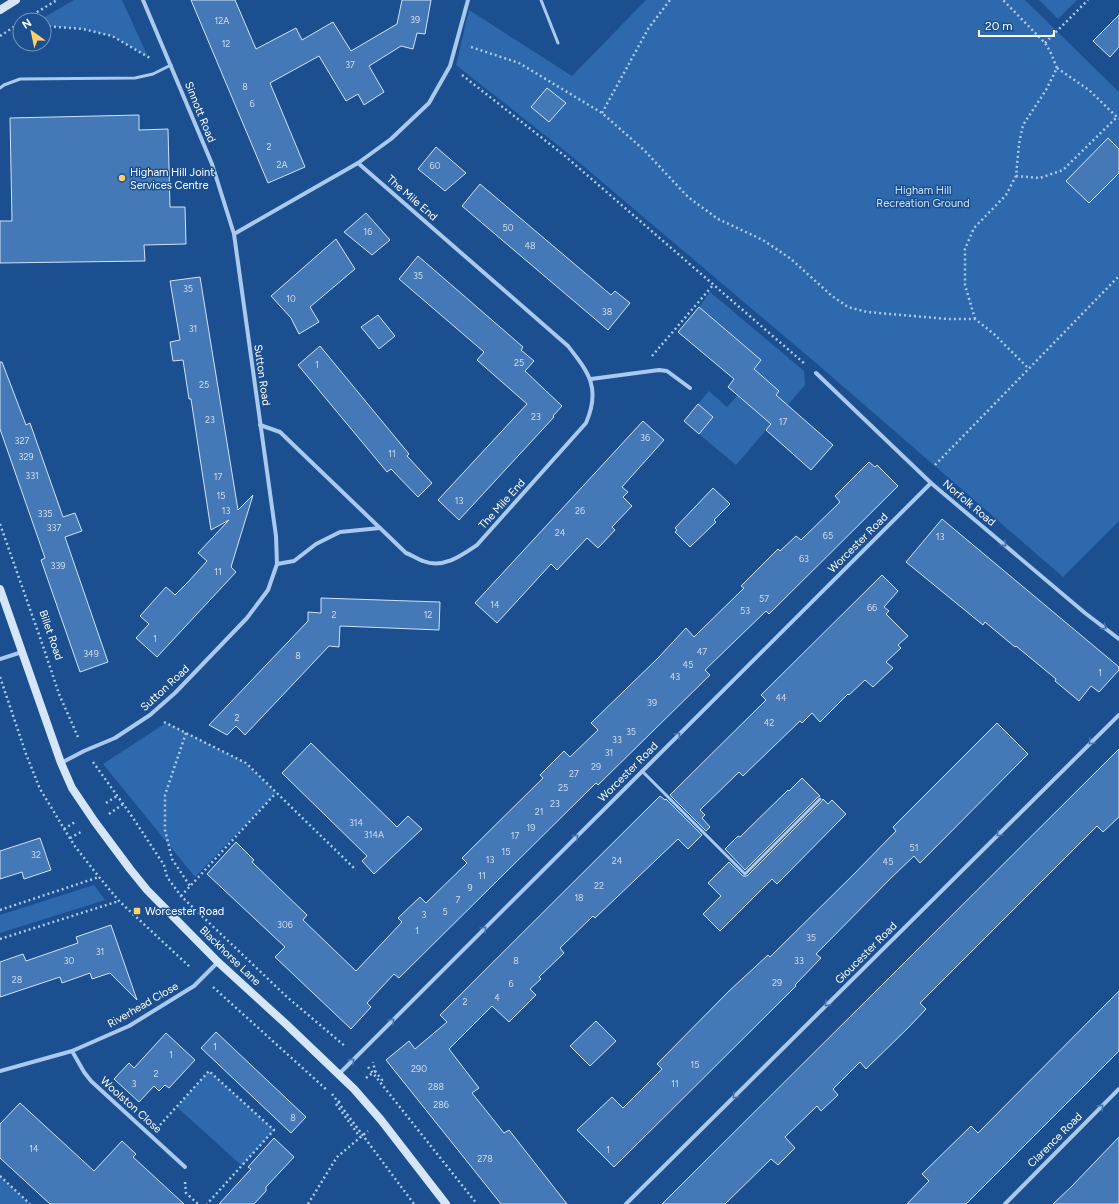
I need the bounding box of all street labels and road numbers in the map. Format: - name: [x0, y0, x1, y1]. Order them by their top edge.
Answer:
- street label: Sinnott Road: [182, 80, 218, 144]
- street label: The Mile End: [384, 172, 440, 224]
- street label: Sutton Road: [251, 344, 273, 406]
- street label: The Mile End: [476, 476, 528, 532]
- street label: Norfolk Road: [940, 477, 998, 529]
- street label: Worcester Road: [825, 510, 891, 576]
- street label: Billet Road: [36, 608, 66, 662]
- street label: Sutton Road: [138, 662, 192, 714]
- street label: Worcester Road: [595, 739, 661, 805]
- street label: Gloucester Road: [832, 919, 900, 987]
- street label: Blackhorse Lane: [197, 924, 263, 988]
- street label: Riverhead Close: [105, 979, 181, 1031]
- street label: Woolston Close: [98, 1074, 164, 1136]
- street label: Clarence Road: [1025, 1110, 1085, 1170]

